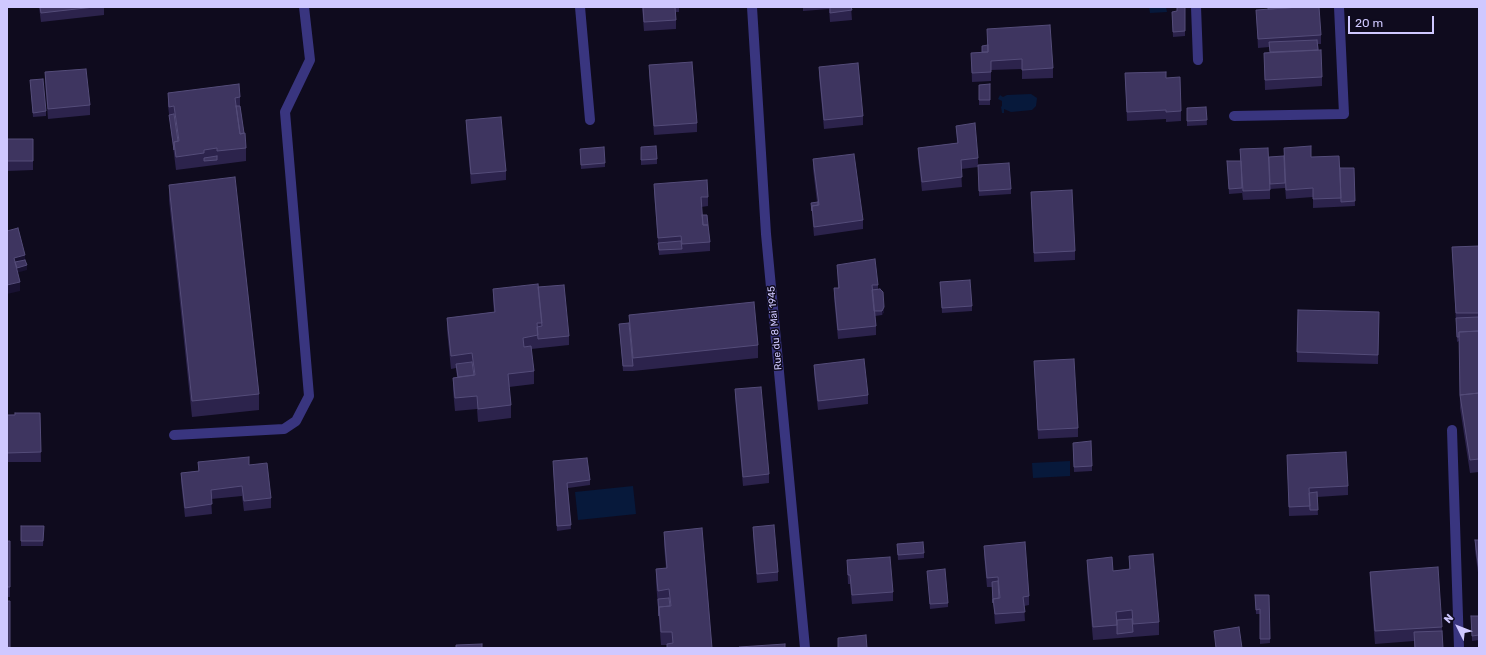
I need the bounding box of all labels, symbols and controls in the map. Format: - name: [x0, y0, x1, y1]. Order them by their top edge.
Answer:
- scale bar: [1350, 8, 1436, 34]
- text: 20 m: [1355, 16, 1383, 30]
- street label: Rue du 8 Mai 1945: [765, 285, 785, 371]
- north arrow: [1438, 607, 1478, 647]
- text: N: [1441, 611, 1456, 626]

